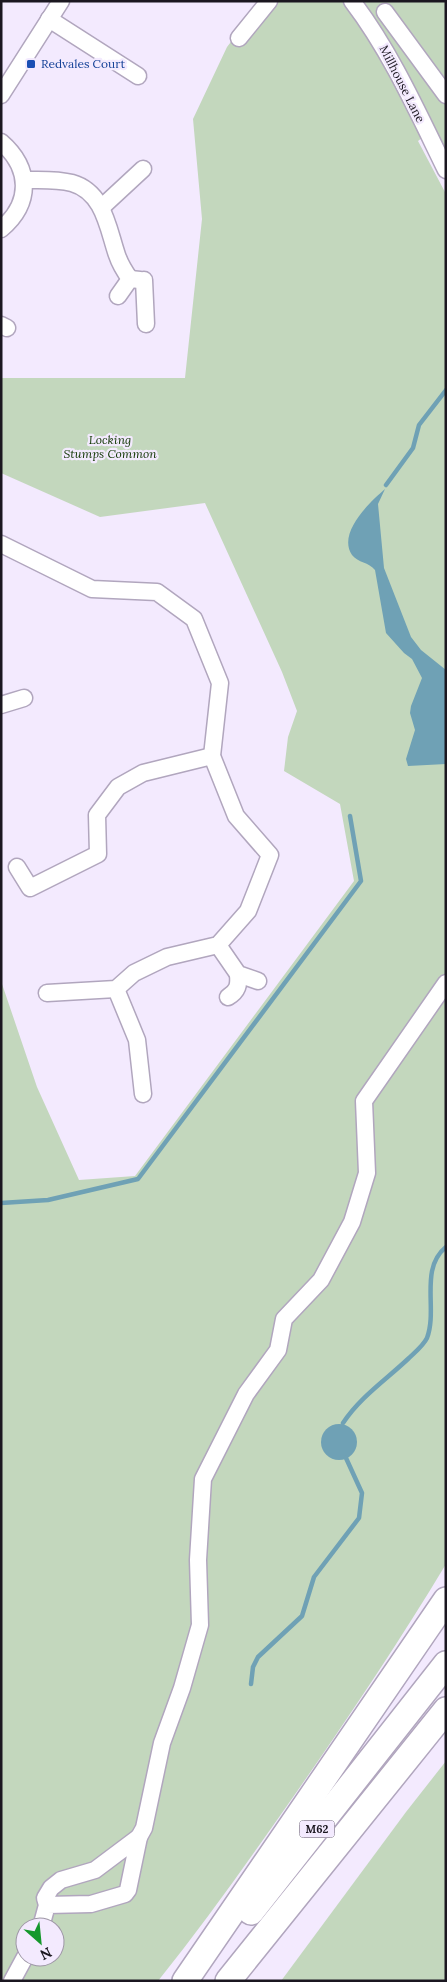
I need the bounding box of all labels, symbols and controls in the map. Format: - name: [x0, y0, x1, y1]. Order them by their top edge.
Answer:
- street label: Millhouse Lane: [377, 43, 429, 125]
- place label: Redvales Court: [41, 56, 125, 71]
- marker: Redvales Court: [25, 58, 37, 70]
- park label: Locking Stumps Common: [63, 432, 157, 461]
- road number: M62: [300, 1820, 334, 1838]
- north arrow: [15, 1917, 65, 1967]
- text: N: [37, 1943, 55, 1964]

